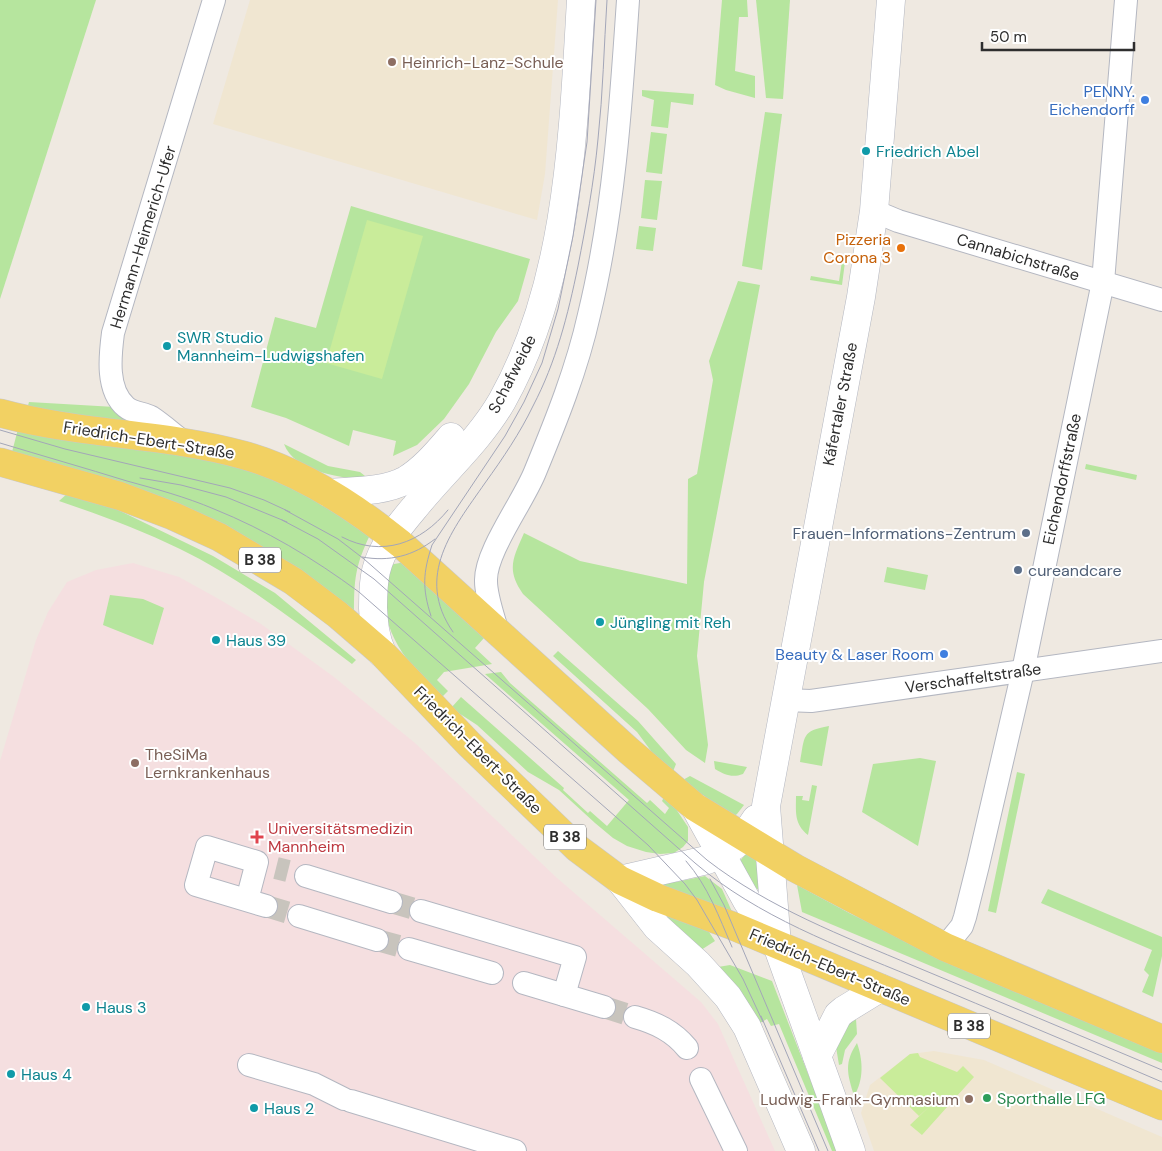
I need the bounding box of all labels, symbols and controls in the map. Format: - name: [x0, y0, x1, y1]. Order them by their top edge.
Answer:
- scale bar: [982, 20, 1134, 52]
- text: 50 m: [990, 27, 1027, 47]
- place label: Heinrich-Lanz-Schule: [402, 52, 564, 73]
- marker: Heinrich-Lanz-Schule: [386, 56, 398, 68]
- place label: PENNY. Eichendorff: [1049, 81, 1135, 120]
- marker: PENNY. Eichendorff: [1139, 94, 1151, 106]
- place label: Friedrich Abel: [876, 141, 979, 162]
- street label: Hermann-Heimerich-Ufer: [105, 143, 181, 331]
- marker: Friedrich Abel: [860, 145, 872, 157]
- street label: Cannabichstraße: [954, 228, 1082, 286]
- place label: Pizzeria Corona 3: [823, 229, 891, 268]
- marker: Pizzeria Corona 3: [895, 242, 907, 254]
- place label: SWR Studio Mannheim-Ludwigshafen: [177, 327, 365, 366]
- street label: Schafweide: [483, 331, 541, 417]
- marker: SWR Studio Mannheim-Ludwigshafen: [161, 340, 173, 352]
- street label: Käfertaler Straße: [818, 341, 862, 467]
- street label: Eichendorffstraße: [1038, 412, 1086, 546]
- street label: Friedrich-Ebert-Straße: [62, 416, 236, 464]
- place label: Frauen-Informations-Zentrum: [793, 523, 1016, 544]
- marker: Frauen-Informations-Zentrum: [1020, 527, 1032, 539]
- road number: B 38: [239, 548, 281, 572]
- place label: cureandcare: [1028, 560, 1122, 581]
- marker: cureandcare: [1012, 564, 1024, 576]
- place label: Jüngling mit Reh: [610, 612, 731, 633]
- marker: Jüngling mit Reh: [594, 616, 606, 628]
- place label: Haus 39: [226, 630, 286, 651]
- marker: Haus 39: [210, 634, 222, 646]
- place label: Beauty & Laser Room: [775, 644, 934, 665]
- marker: Beauty & Laser Room: [938, 648, 950, 660]
- street label: Verschaffeltstraße: [904, 658, 1042, 698]
- street label: Friedrich-Ebert-Straße: [409, 681, 547, 819]
- place label: TheSiMa Lernkrankenhaus: [145, 744, 270, 783]
- marker: TheSiMa Lernkrankenhaus: [129, 757, 141, 769]
- place label: Universitätsmedizin Mannheim: [268, 818, 413, 857]
- road number: B 38: [544, 824, 586, 850]
- marker: Universitätsmedizin Mannheim: [250, 830, 264, 844]
- street label: Friedrich-Ebert-Straße: [746, 924, 914, 1010]
- place label: Haus 3: [96, 997, 147, 1018]
- marker: Haus 3: [80, 1001, 92, 1013]
- road number: B 38: [948, 1014, 990, 1038]
- place label: Haus 4: [21, 1064, 72, 1085]
- marker: Haus 4: [5, 1068, 17, 1080]
- place label: Sporthalle LFG: [997, 1088, 1105, 1109]
- place label: Ludwig-Frank-Gymnasium: [760, 1089, 959, 1110]
- marker: Sporthalle LFG: [981, 1092, 993, 1104]
- marker: Ludwig-Frank-Gymnasium: [963, 1093, 975, 1105]
- place label: Haus 2: [264, 1098, 314, 1119]
- marker: Haus 2: [248, 1102, 260, 1114]

